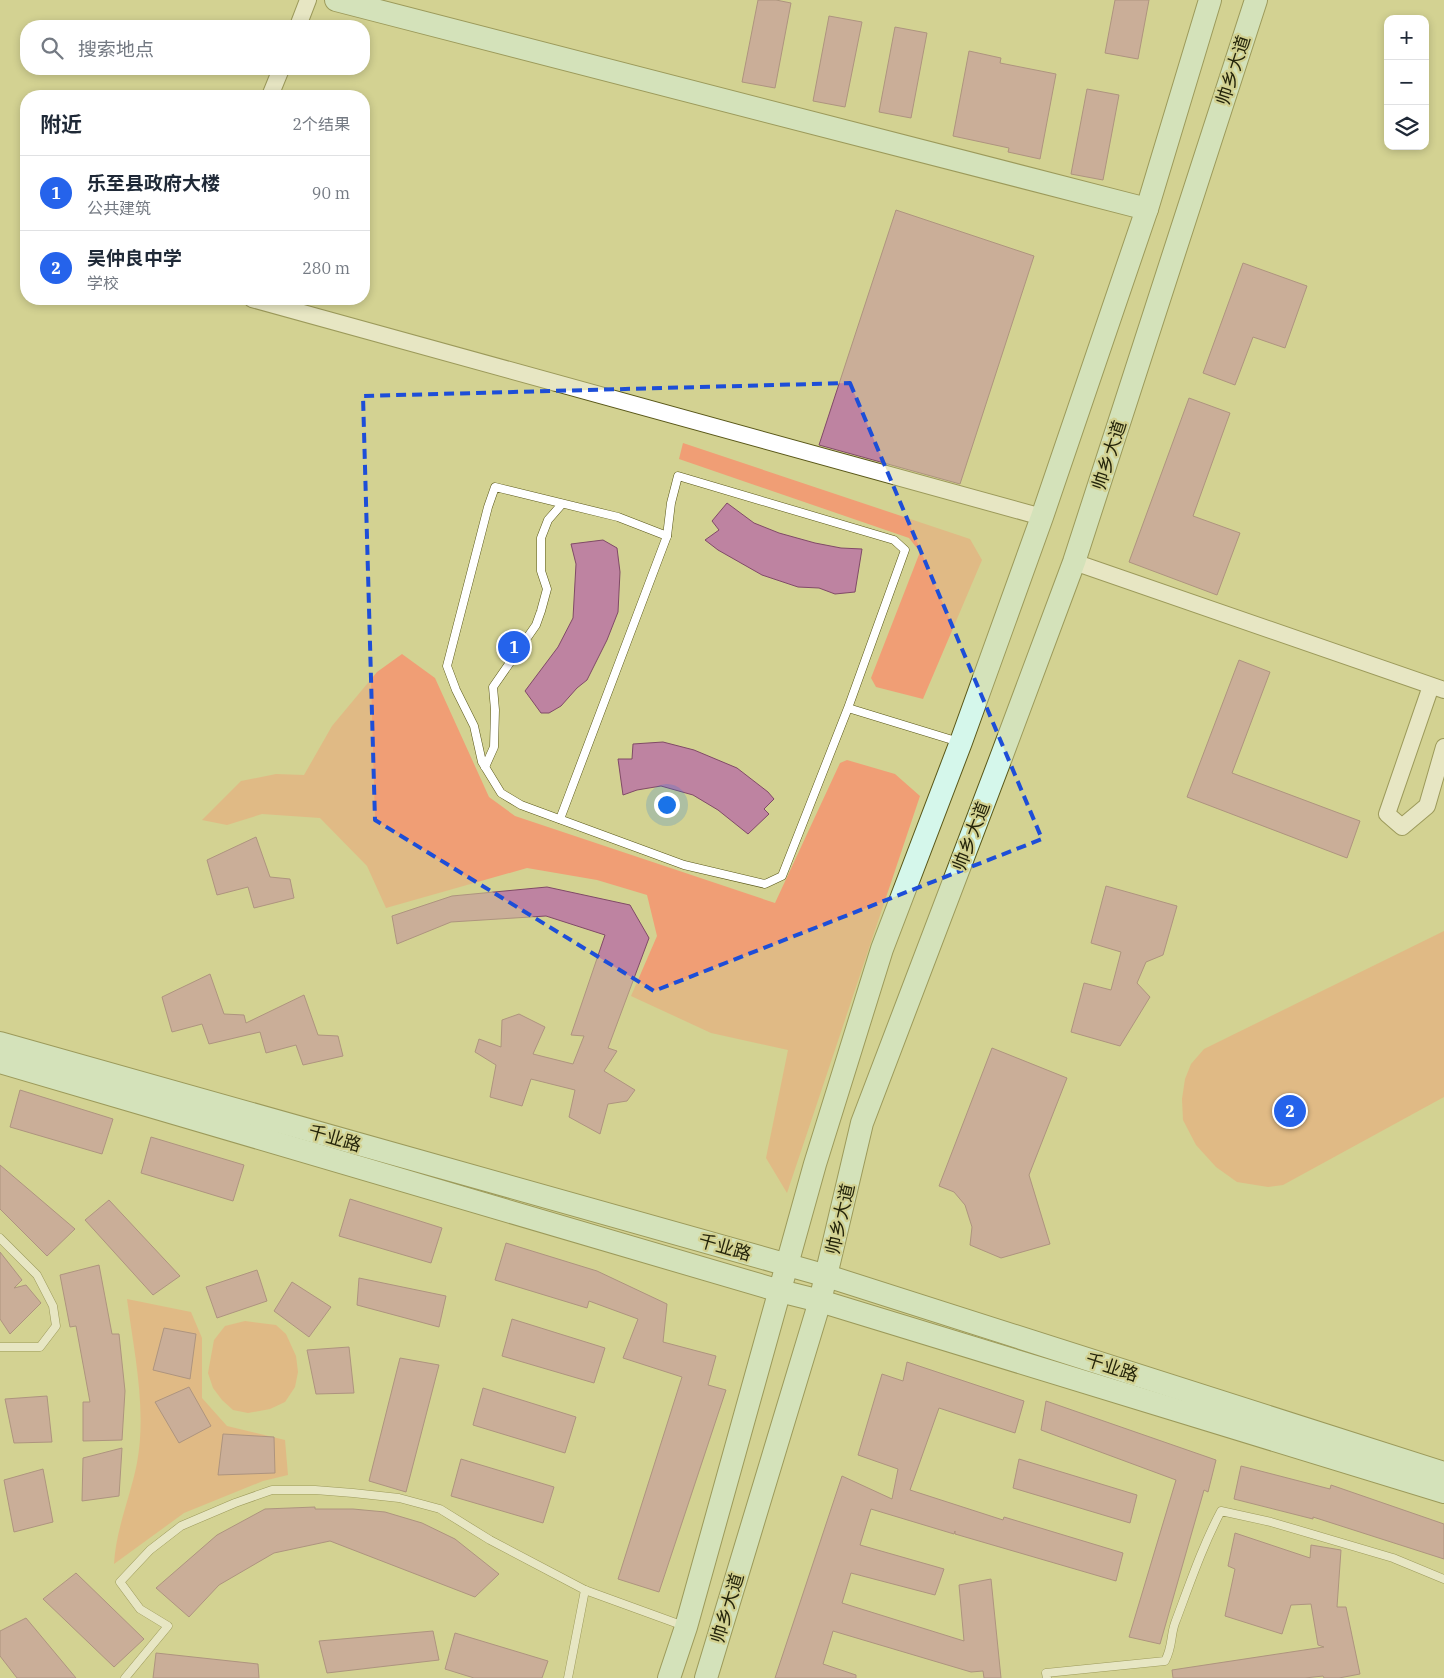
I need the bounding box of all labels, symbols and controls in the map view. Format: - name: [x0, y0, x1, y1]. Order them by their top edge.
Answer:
- map controls: [1384, 15, 1429, 150]
- button: +: [1384, 15, 1429, 60]
- search box: [20, 20, 370, 75]
- street label: 帅乡大道: [1211, 32, 1255, 108]
- icon: search: [38, 34, 66, 62]
- text: 搜索地点: [78, 37, 154, 61]
- button: −: [1384, 60, 1429, 105]
- button: layers: [1384, 105, 1429, 150]
- text: 附近: [40, 110, 82, 138]
- text: 2个结果: [292, 114, 350, 134]
- text: 乐至县政府大楼: [87, 171, 220, 195]
- text: 1: [51, 183, 61, 203]
- text: 90 m: [312, 183, 350, 203]
- text: 公共建筑: [87, 198, 151, 218]
- text: 吴仲良中学: [87, 246, 182, 270]
- text: 2: [51, 258, 61, 278]
- text: 280 m: [302, 258, 350, 278]
- text: 学校: [87, 273, 119, 293]
- street label: 帅乡大道: [1087, 417, 1131, 493]
- pin: 1: [498, 628, 530, 666]
- your location: [654, 792, 680, 818]
- street label: 帅乡大道: [947, 798, 995, 874]
- pin: 2: [1274, 1092, 1306, 1130]
- street label: 千业路: [306, 1120, 364, 1156]
- street label: 帅乡大道: [821, 1181, 859, 1257]
- street label: 千业路: [696, 1229, 754, 1265]
- street label: 千业路: [1083, 1348, 1141, 1386]
- street label: 帅乡大道: [705, 1570, 749, 1646]

